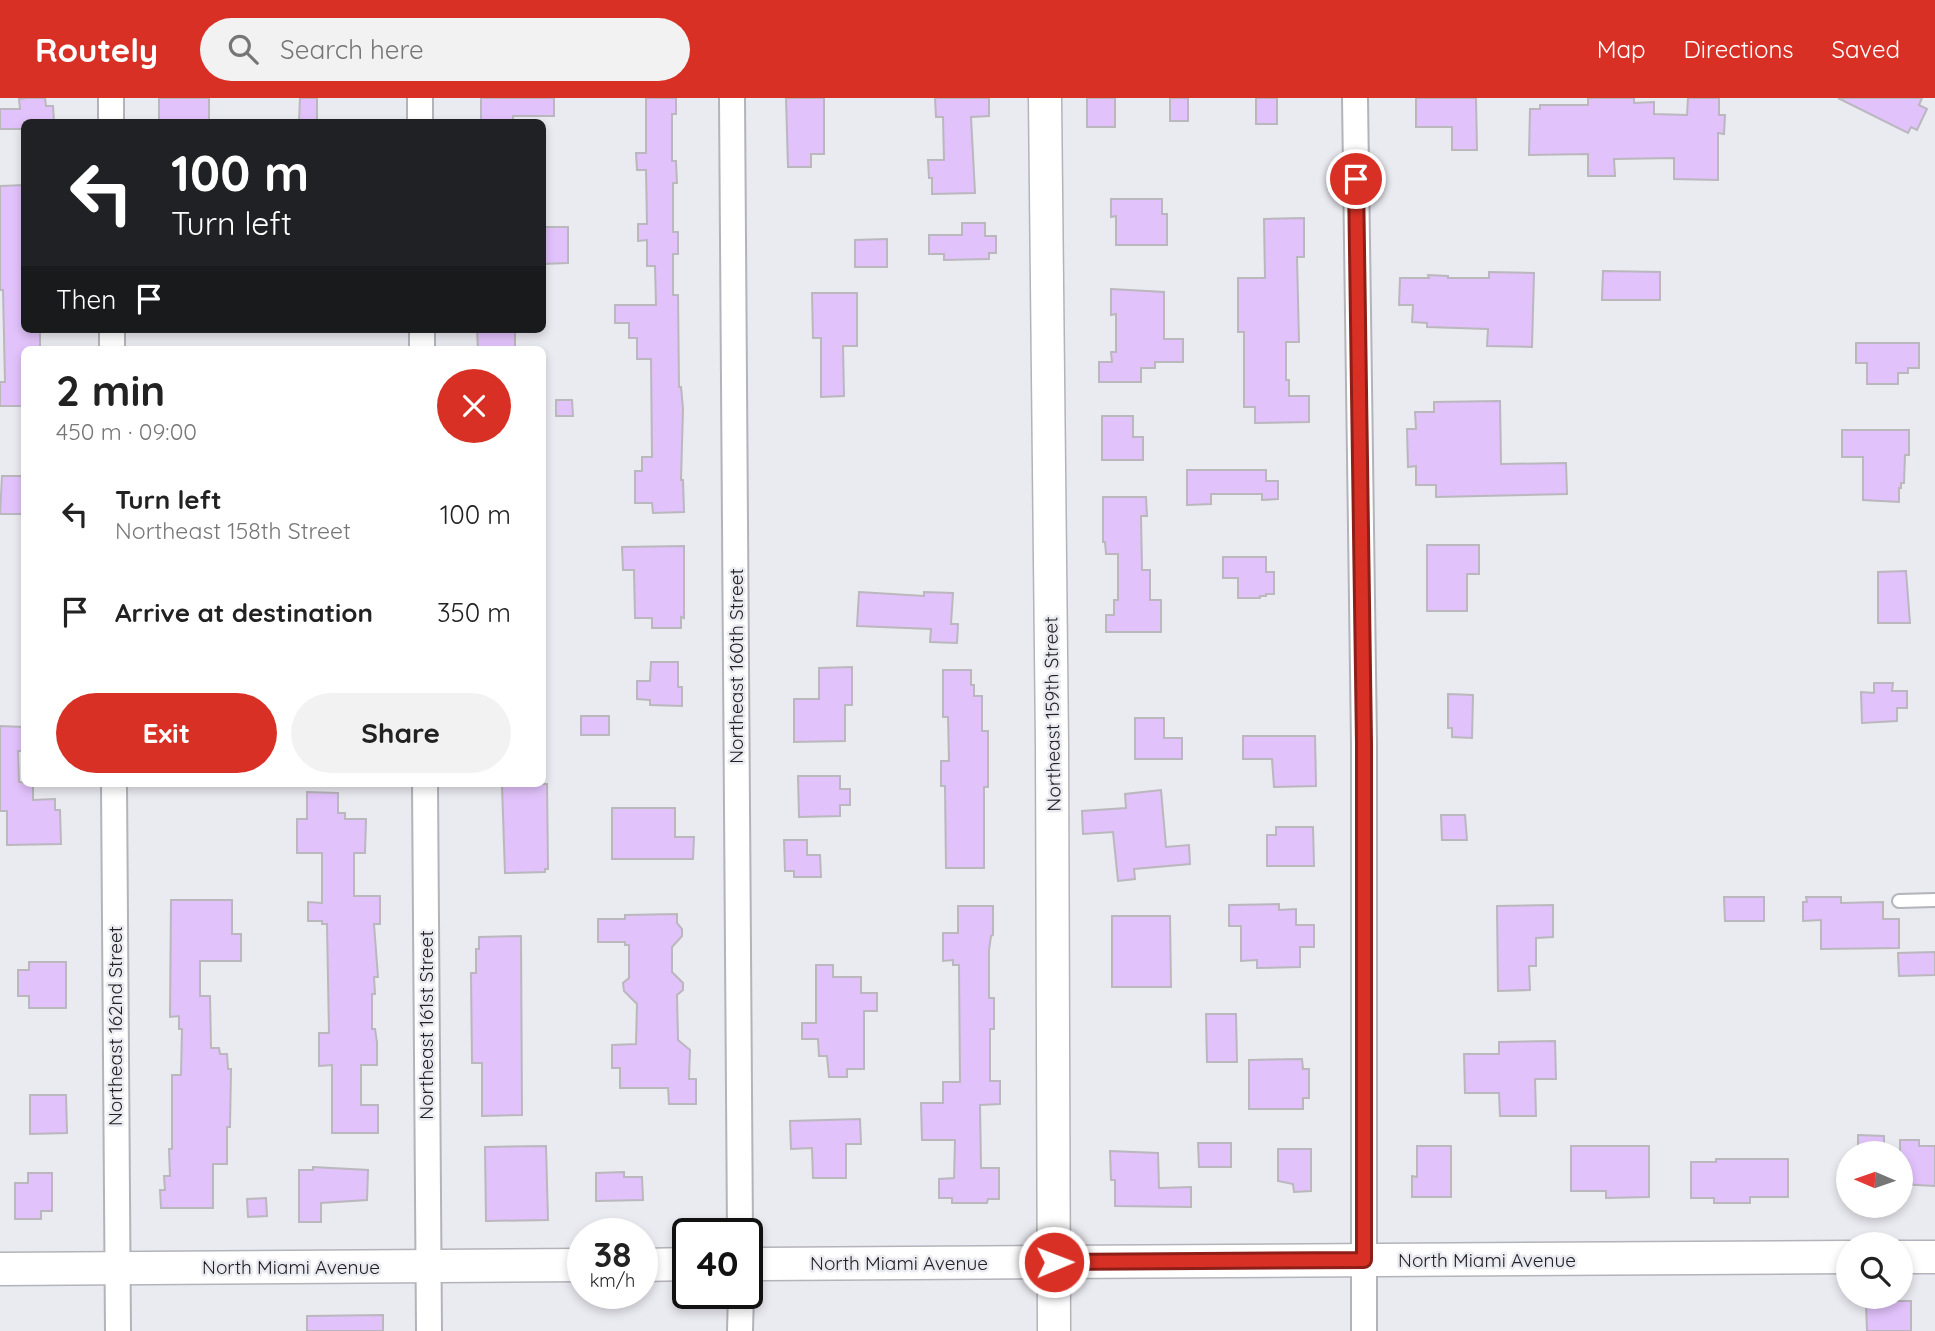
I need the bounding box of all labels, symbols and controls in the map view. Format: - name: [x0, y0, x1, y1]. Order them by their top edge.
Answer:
- search box: [200, 18, 690, 81]
- text: Routely: [35, 29, 158, 70]
- icon: search: [224, 30, 262, 68]
- text: Search here: [280, 33, 424, 66]
- text: Map: [1597, 34, 1646, 64]
- text: Directions: [1684, 34, 1794, 64]
- text: Saved: [1832, 34, 1900, 64]
- text: 100 m: [171, 142, 309, 203]
- icon: left: [56, 147, 147, 238]
- pin: [1326, 149, 1386, 209]
- icon: arrive: [1337, 160, 1375, 198]
- text: Turn left: [171, 203, 292, 243]
- icon: arrive: [130, 280, 168, 318]
- text: Then: [56, 283, 116, 316]
- text: 2 min: [56, 364, 165, 417]
- button: close: [437, 369, 511, 443]
- text: 450 m · 09:00: [56, 417, 197, 446]
- text: Turn left: [115, 483, 222, 516]
- icon: left: [56, 495, 94, 533]
- text: 100 m: [440, 498, 511, 531]
- text: Northeast 158th Street: [115, 516, 351, 545]
- street label: Northeast 160th Street: [724, 568, 748, 764]
- icon: arrive: [56, 593, 94, 631]
- text: Arrive at destination: [115, 596, 373, 629]
- text: 350 m: [437, 596, 511, 629]
- street label: Northeast 159th Street: [1038, 616, 1066, 812]
- button: Exit: [56, 693, 277, 773]
- button: Share: [291, 693, 511, 773]
- street label: Northeast 162nd Street: [103, 926, 127, 1126]
- street label: Northeast 161st Street: [414, 930, 438, 1120]
- north arrow: [1836, 1141, 1913, 1218]
- map controls: [1836, 1141, 1913, 1309]
- speed limit sign: 40: [672, 1218, 763, 1309]
- position arrow: [1017, 1225, 1091, 1299]
- text: 38: [594, 1232, 631, 1276]
- button: search: [1836, 1232, 1913, 1309]
- street label: North Miami Avenue: [1398, 1248, 1576, 1272]
- street label: North Miami Avenue: [810, 1251, 988, 1275]
- street label: North Miami Avenue: [202, 1255, 380, 1279]
- text: km/h: [590, 1269, 635, 1292]

